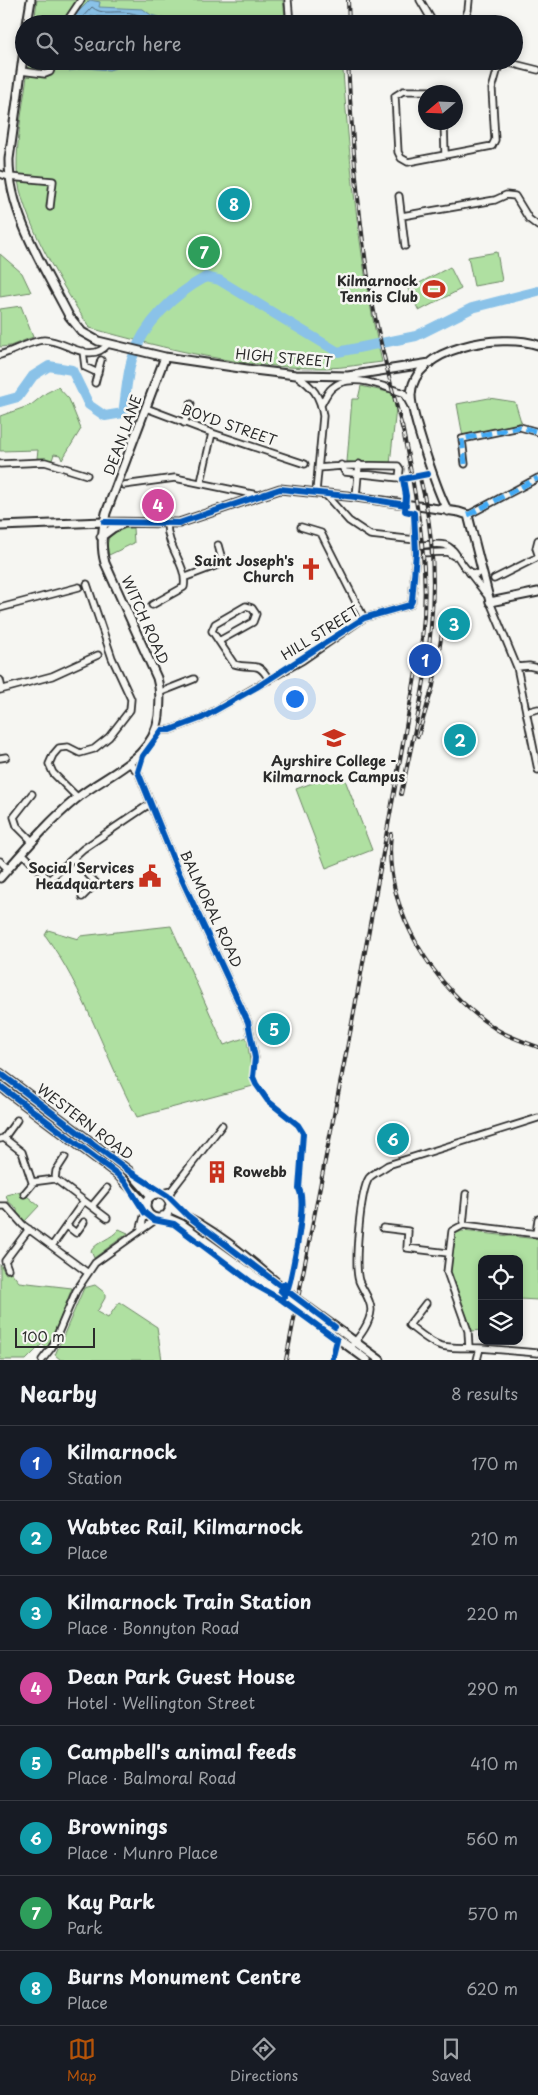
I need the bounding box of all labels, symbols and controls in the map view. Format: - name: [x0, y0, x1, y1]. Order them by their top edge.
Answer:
- search box: [15, 15, 523, 70]
- icon: search: [33, 29, 61, 57]
- text: Search here: [73, 29, 182, 57]
- north arrow: [418, 85, 463, 130]
- pin: 8: [218, 185, 250, 223]
- pin: 7: [188, 233, 220, 271]
- place label: Kilmarnock Tennis Club: [337, 270, 418, 307]
- sports icon: Kilmarnock Tennis Club: [421, 276, 447, 302]
- street label: HIGH STREET: [235, 343, 334, 372]
- street label: DEAN LANE: [98, 392, 147, 478]
- street label: BOYD STREET: [178, 398, 280, 451]
- pin: 4: [142, 486, 174, 524]
- place label: Saint Joseph's Church: [194, 550, 294, 587]
- church icon: Saint Joseph's Church: [298, 556, 324, 582]
- street label: WITCH ROAD: [117, 572, 174, 667]
- street label: HILL STREET: [277, 600, 363, 665]
- pin: 3: [438, 605, 470, 643]
- pin: 1: [409, 641, 441, 679]
- your location: [282, 686, 308, 712]
- pin: 2: [444, 721, 476, 759]
- school or university icon: Ayrshire College - Kilmarnock Campus: [321, 725, 347, 751]
- place label: Ayrshire College - Kilmarnock Campus: [263, 750, 405, 787]
- street label: BALMORAL ROAD: [175, 847, 248, 971]
- place label: Social Services Headquarters: [28, 857, 134, 894]
- public building icon: Social Services Headquarters: [137, 863, 163, 889]
- pin: 5: [258, 1010, 290, 1048]
- street label: WESTERN ROAD: [33, 1078, 138, 1165]
- pin: 6: [377, 1120, 409, 1158]
- building icon: Rowebb: [204, 1159, 230, 1185]
- place label: Rowebb: [233, 1161, 287, 1182]
- map controls: [478, 1255, 523, 1345]
- button: locate: [478, 1255, 523, 1300]
- button: layers: [478, 1300, 523, 1345]
- scale bar: [15, 1325, 95, 1348]
- text: 100 m: [22, 1326, 65, 1347]
- text: Nearby: [20, 1377, 97, 1409]
- text: 8 results: [451, 1381, 518, 1405]
- text: Kilmarnock: [67, 1437, 177, 1465]
- text: 1: [32, 1451, 40, 1475]
- text: 170 m: [472, 1451, 518, 1475]
- text: Station: [67, 1465, 122, 1489]
- text: Wabtec Rail, Kilmarnock: [67, 1512, 303, 1540]
- text: 2: [30, 1526, 42, 1550]
- text: 210 m: [470, 1526, 518, 1550]
- text: Place: [67, 1540, 108, 1564]
- text: Kilmarnock Train Station: [67, 1587, 311, 1615]
- text: 3: [31, 1601, 41, 1625]
- text: 220 m: [467, 1601, 518, 1625]
- text: Place · Bonnyton Road: [67, 1615, 240, 1639]
- text: Dean Park Guest House: [67, 1662, 295, 1690]
- text: 4: [31, 1676, 41, 1700]
- text: 290 m: [467, 1676, 518, 1700]
- text: Hotel · Wellington Street: [67, 1690, 255, 1714]
- text: Campbell's animal feeds: [67, 1737, 296, 1765]
- text: 5: [31, 1751, 41, 1775]
- text: 410 m: [470, 1751, 518, 1775]
- text: Place · Balmoral Road: [67, 1765, 236, 1789]
- text: Brownings: [67, 1812, 167, 1840]
- text: 6: [30, 1826, 42, 1850]
- text: 560 m: [466, 1826, 518, 1850]
- text: Place · Munro Place: [67, 1840, 218, 1864]
- text: Kay Park: [67, 1887, 155, 1915]
- text: 7: [31, 1901, 41, 1925]
- text: 570 m: [467, 1901, 518, 1925]
- text: Park: [67, 1915, 103, 1939]
- text: Burns Monument Centre: [67, 1962, 301, 1990]
- text: 8: [31, 1976, 41, 2000]
- text: 620 m: [466, 1976, 518, 2000]
- text: Place: [67, 1990, 108, 2014]
- tab: Map: [67, 2035, 97, 2086]
- tab: Directions: [230, 2035, 298, 2086]
- tab: Saved: [432, 2035, 471, 2086]

